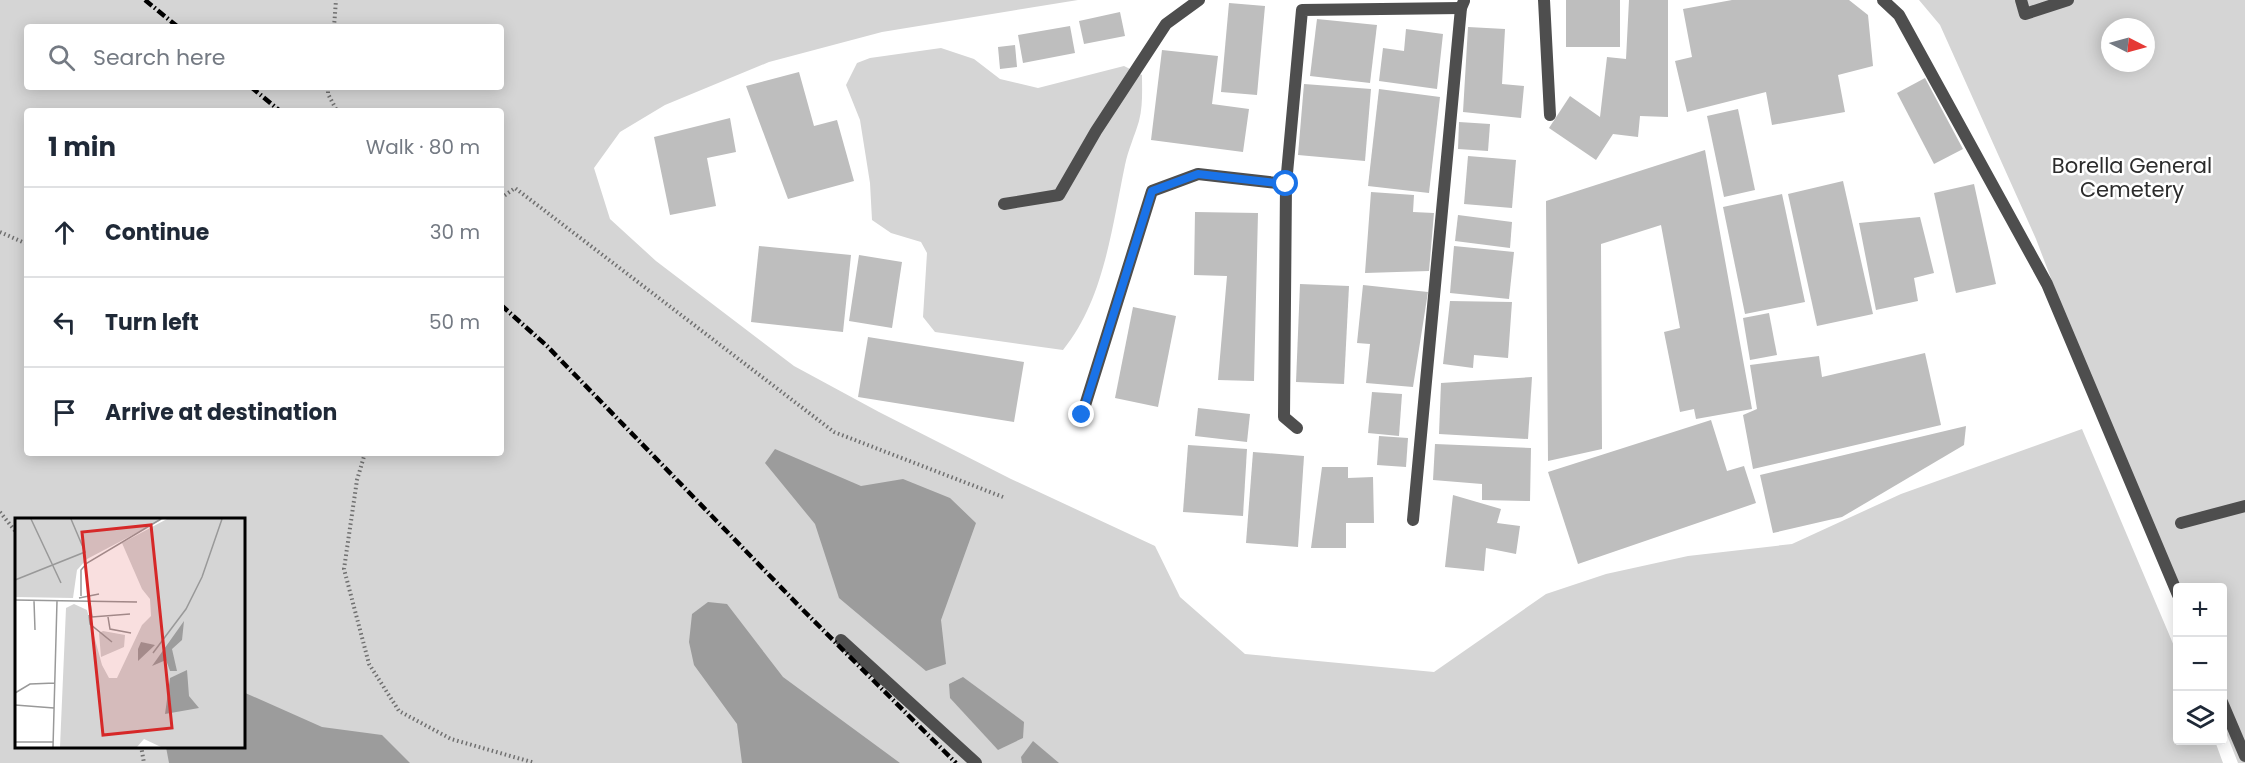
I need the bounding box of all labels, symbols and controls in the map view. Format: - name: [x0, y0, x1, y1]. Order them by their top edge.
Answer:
- north arrow: [2101, 18, 2155, 72]
- search box: [24, 24, 504, 90]
- icon: search: [45, 41, 78, 74]
- text: Search here: [93, 42, 226, 73]
- text: 1 min: [48, 129, 116, 165]
- text: Walk · 80 m: [366, 133, 480, 161]
- park label: Borella General Cemetery: [2052, 151, 2212, 204]
- route start: [1272, 170, 1298, 196]
- icon: ahead: [48, 216, 81, 249]
- text: Continue: [105, 217, 209, 248]
- text: 30 m: [430, 218, 480, 246]
- icon: left: [48, 306, 81, 339]
- text: Turn left: [105, 307, 199, 338]
- text: 50 m: [429, 308, 480, 336]
- icon: arrive: [48, 396, 81, 429]
- text: Arrive at destination: [105, 397, 337, 428]
- route end: [1068, 401, 1094, 427]
- inset map: [15, 518, 244, 748]
- map controls: [2173, 583, 2227, 745]
- button: +: [2173, 583, 2227, 637]
- button: −: [2173, 637, 2227, 691]
- button: layers: [2173, 691, 2227, 745]

